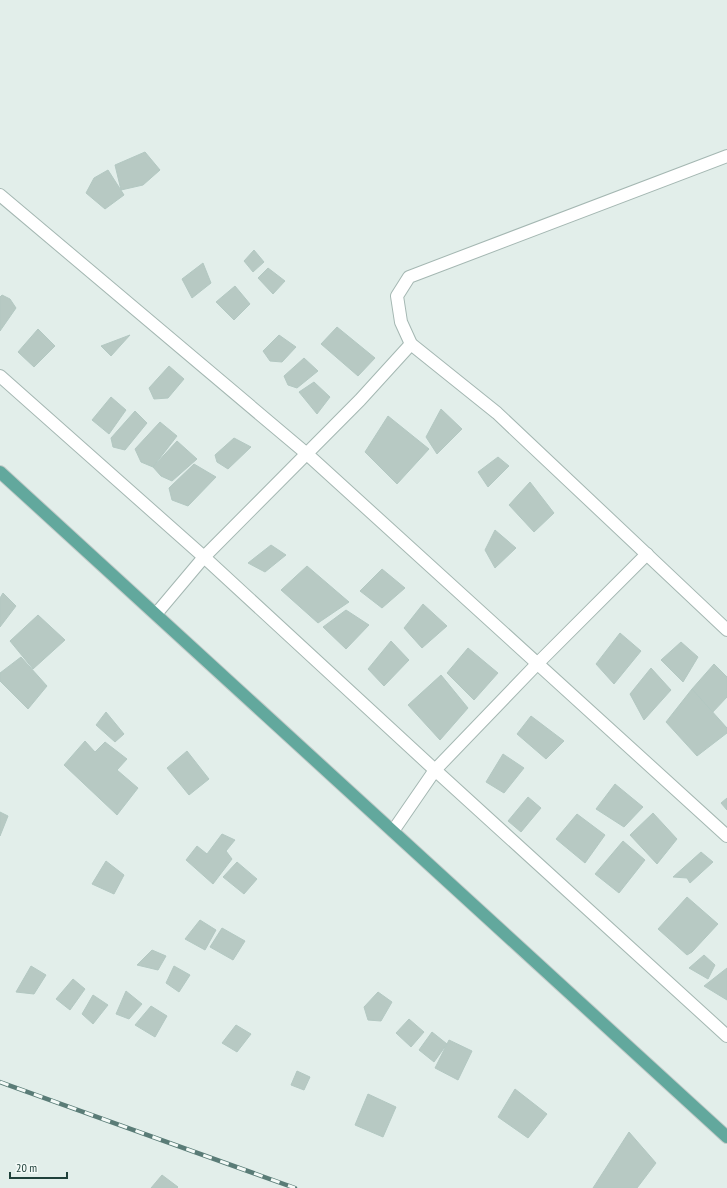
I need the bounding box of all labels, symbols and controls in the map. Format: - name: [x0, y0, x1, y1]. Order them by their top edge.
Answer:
- scale bar: [10, 1154, 67, 1180]
- text: 20 m: [16, 1160, 37, 1175]

